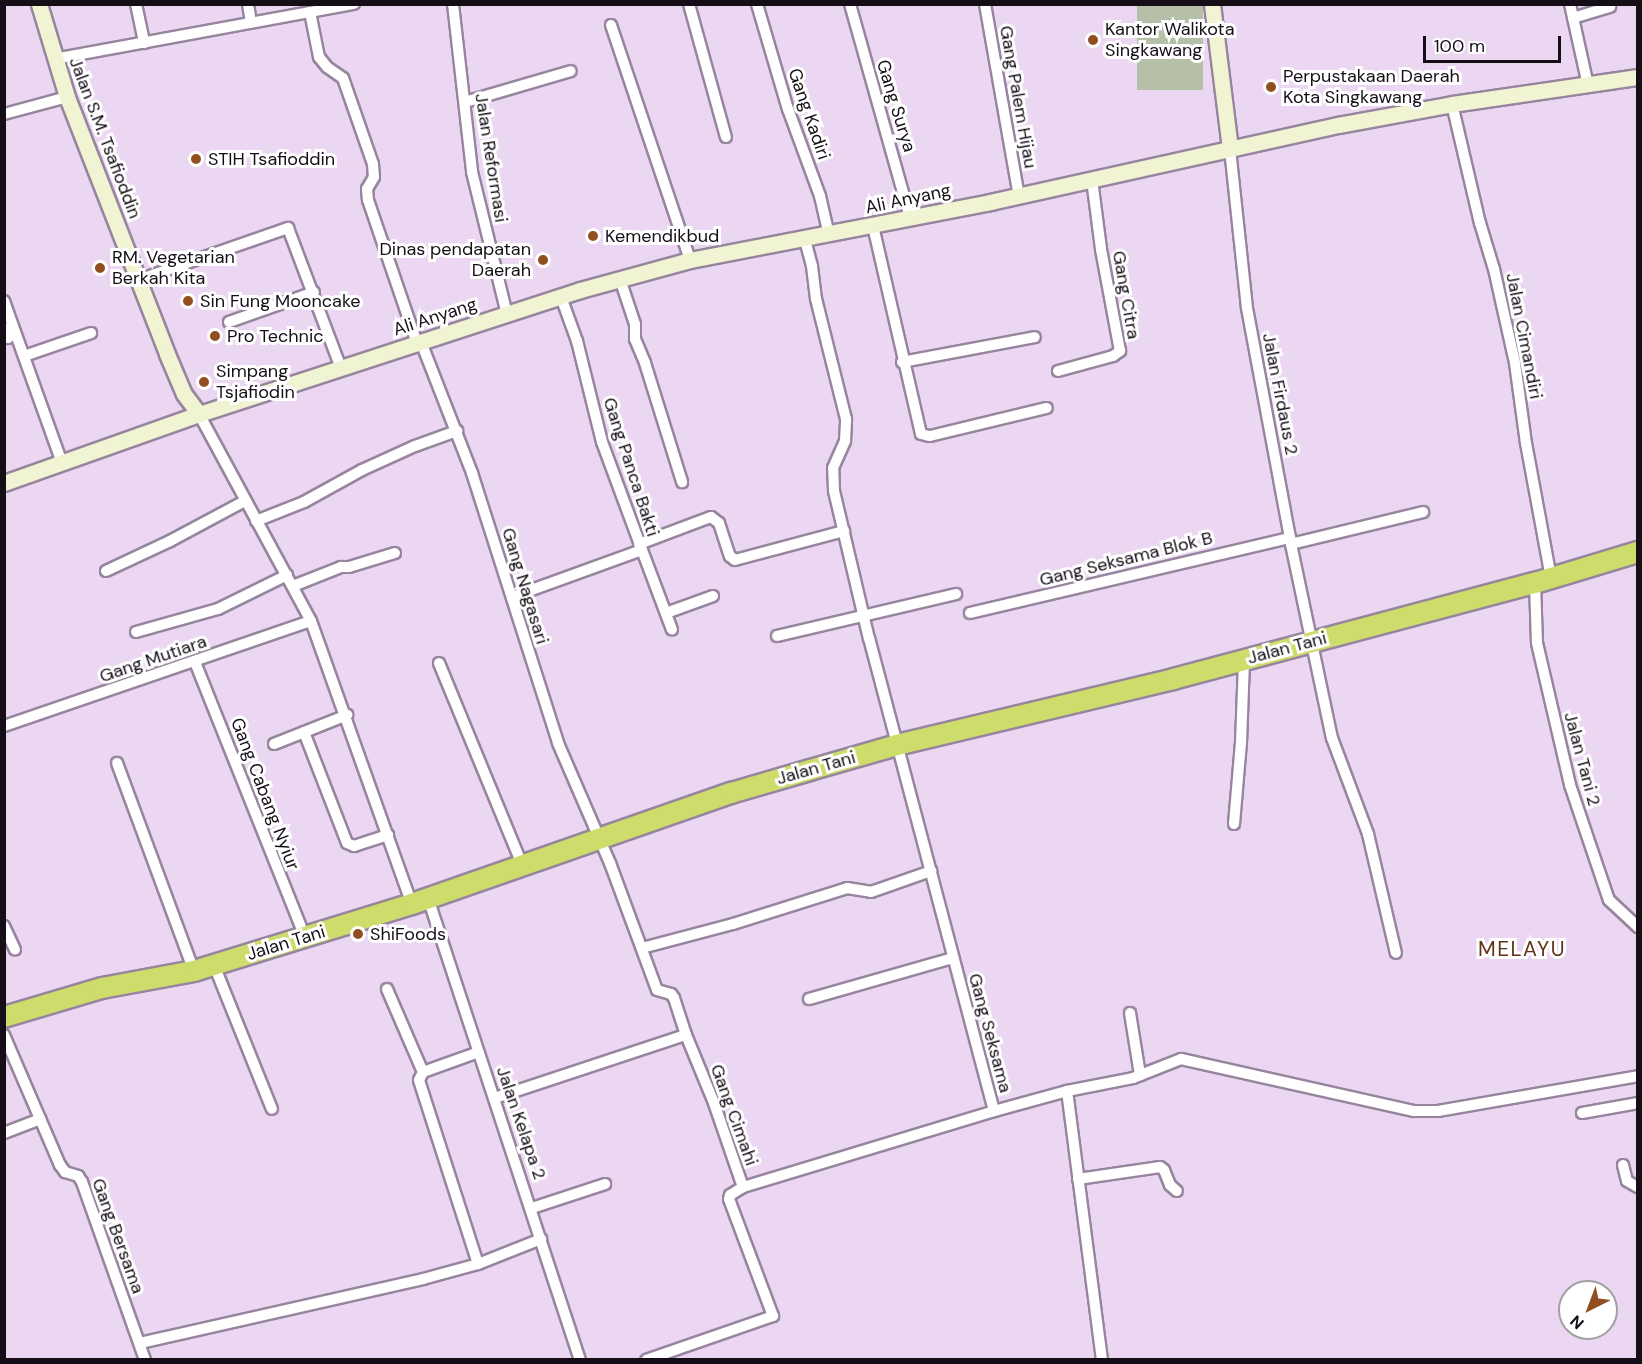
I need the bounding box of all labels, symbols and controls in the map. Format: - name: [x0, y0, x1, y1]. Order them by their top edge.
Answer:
- place label: Kantor Walikota Singkawang: [1105, 19, 1234, 62]
- street label: Gang Palem Hijau: [995, 24, 1041, 170]
- scale bar: [1426, 24, 1564, 62]
- marker: Kantor Walikota Singkawang: [1086, 33, 1100, 47]
- text: 100 m: [1434, 34, 1485, 58]
- street label: Jalan S.M. Tsafioddin: [64, 54, 146, 222]
- street label: Gang Surya: [872, 57, 920, 155]
- street label: Gang Kadiri: [783, 66, 835, 162]
- place label: Perpustakaan Daerah Kota Singkawang: [1283, 66, 1460, 109]
- marker: Perpustakaan Daerah Kota Singkawang: [1264, 80, 1278, 94]
- street label: Jalan Reformasi: [470, 92, 512, 224]
- place label: STIH Tsafioddin: [208, 148, 335, 170]
- marker: STIH Tsafioddin: [189, 152, 203, 166]
- street label: Ali Anyang: [863, 179, 953, 219]
- place label: Kemendikbud: [605, 225, 719, 247]
- marker: Kemendikbud: [586, 229, 600, 243]
- place label: Dinas pendapatan Daerah: [379, 239, 531, 282]
- place label: RM. Vegetarian Berkah Kita: [112, 247, 235, 290]
- street label: Gang Citra: [1108, 249, 1144, 341]
- marker: Dinas pendapatan Daerah: [536, 253, 550, 267]
- marker: RM. Vegetarian Berkah Kita: [93, 261, 107, 275]
- street label: Jalan Cimandiri: [1501, 271, 1547, 401]
- place label: Sin Fung Mooncake: [200, 290, 361, 312]
- street label: Ali Anyang: [390, 293, 480, 341]
- marker: Sin Fung Mooncake: [181, 294, 195, 308]
- place label: Pro Technic: [227, 325, 324, 347]
- marker: Pro Technic: [208, 329, 222, 343]
- street label: Jalan Firdaus 2: [1258, 331, 1302, 457]
- place label: Simpang Tsjafiodin: [216, 361, 295, 404]
- marker: Simpang Tsjafiodin: [197, 375, 211, 389]
- street label: Gang Panca Bakti: [598, 395, 664, 539]
- street label: Gang Nagasari: [497, 525, 553, 647]
- street label: Gang Seksama Blok B: [1037, 527, 1215, 591]
- street label: Jalan Tani: [1245, 627, 1329, 669]
- street label: Gang Mutiara: [97, 631, 209, 687]
- street label: Jalan Tani 2: [1559, 710, 1605, 808]
- street label: Gang Cabang Nyiur: [226, 715, 304, 873]
- street label: Jalan Tani: [774, 746, 858, 790]
- street label: Jalan Tani: [244, 921, 328, 965]
- place label: ShiFoods: [370, 923, 446, 945]
- marker: ShiFoods: [351, 927, 365, 941]
- district label: MELAYU: [1478, 936, 1566, 962]
- street label: Gang Seksama: [964, 971, 1016, 1095]
- street label: Gang Cimahi: [706, 1061, 762, 1169]
- street label: Jalan Kelapa 2: [492, 1064, 550, 1182]
- street label: Gang Bersama: [87, 1175, 149, 1297]
- north arrow: [1558, 1280, 1618, 1340]
- text: N: [1566, 1311, 1588, 1334]

